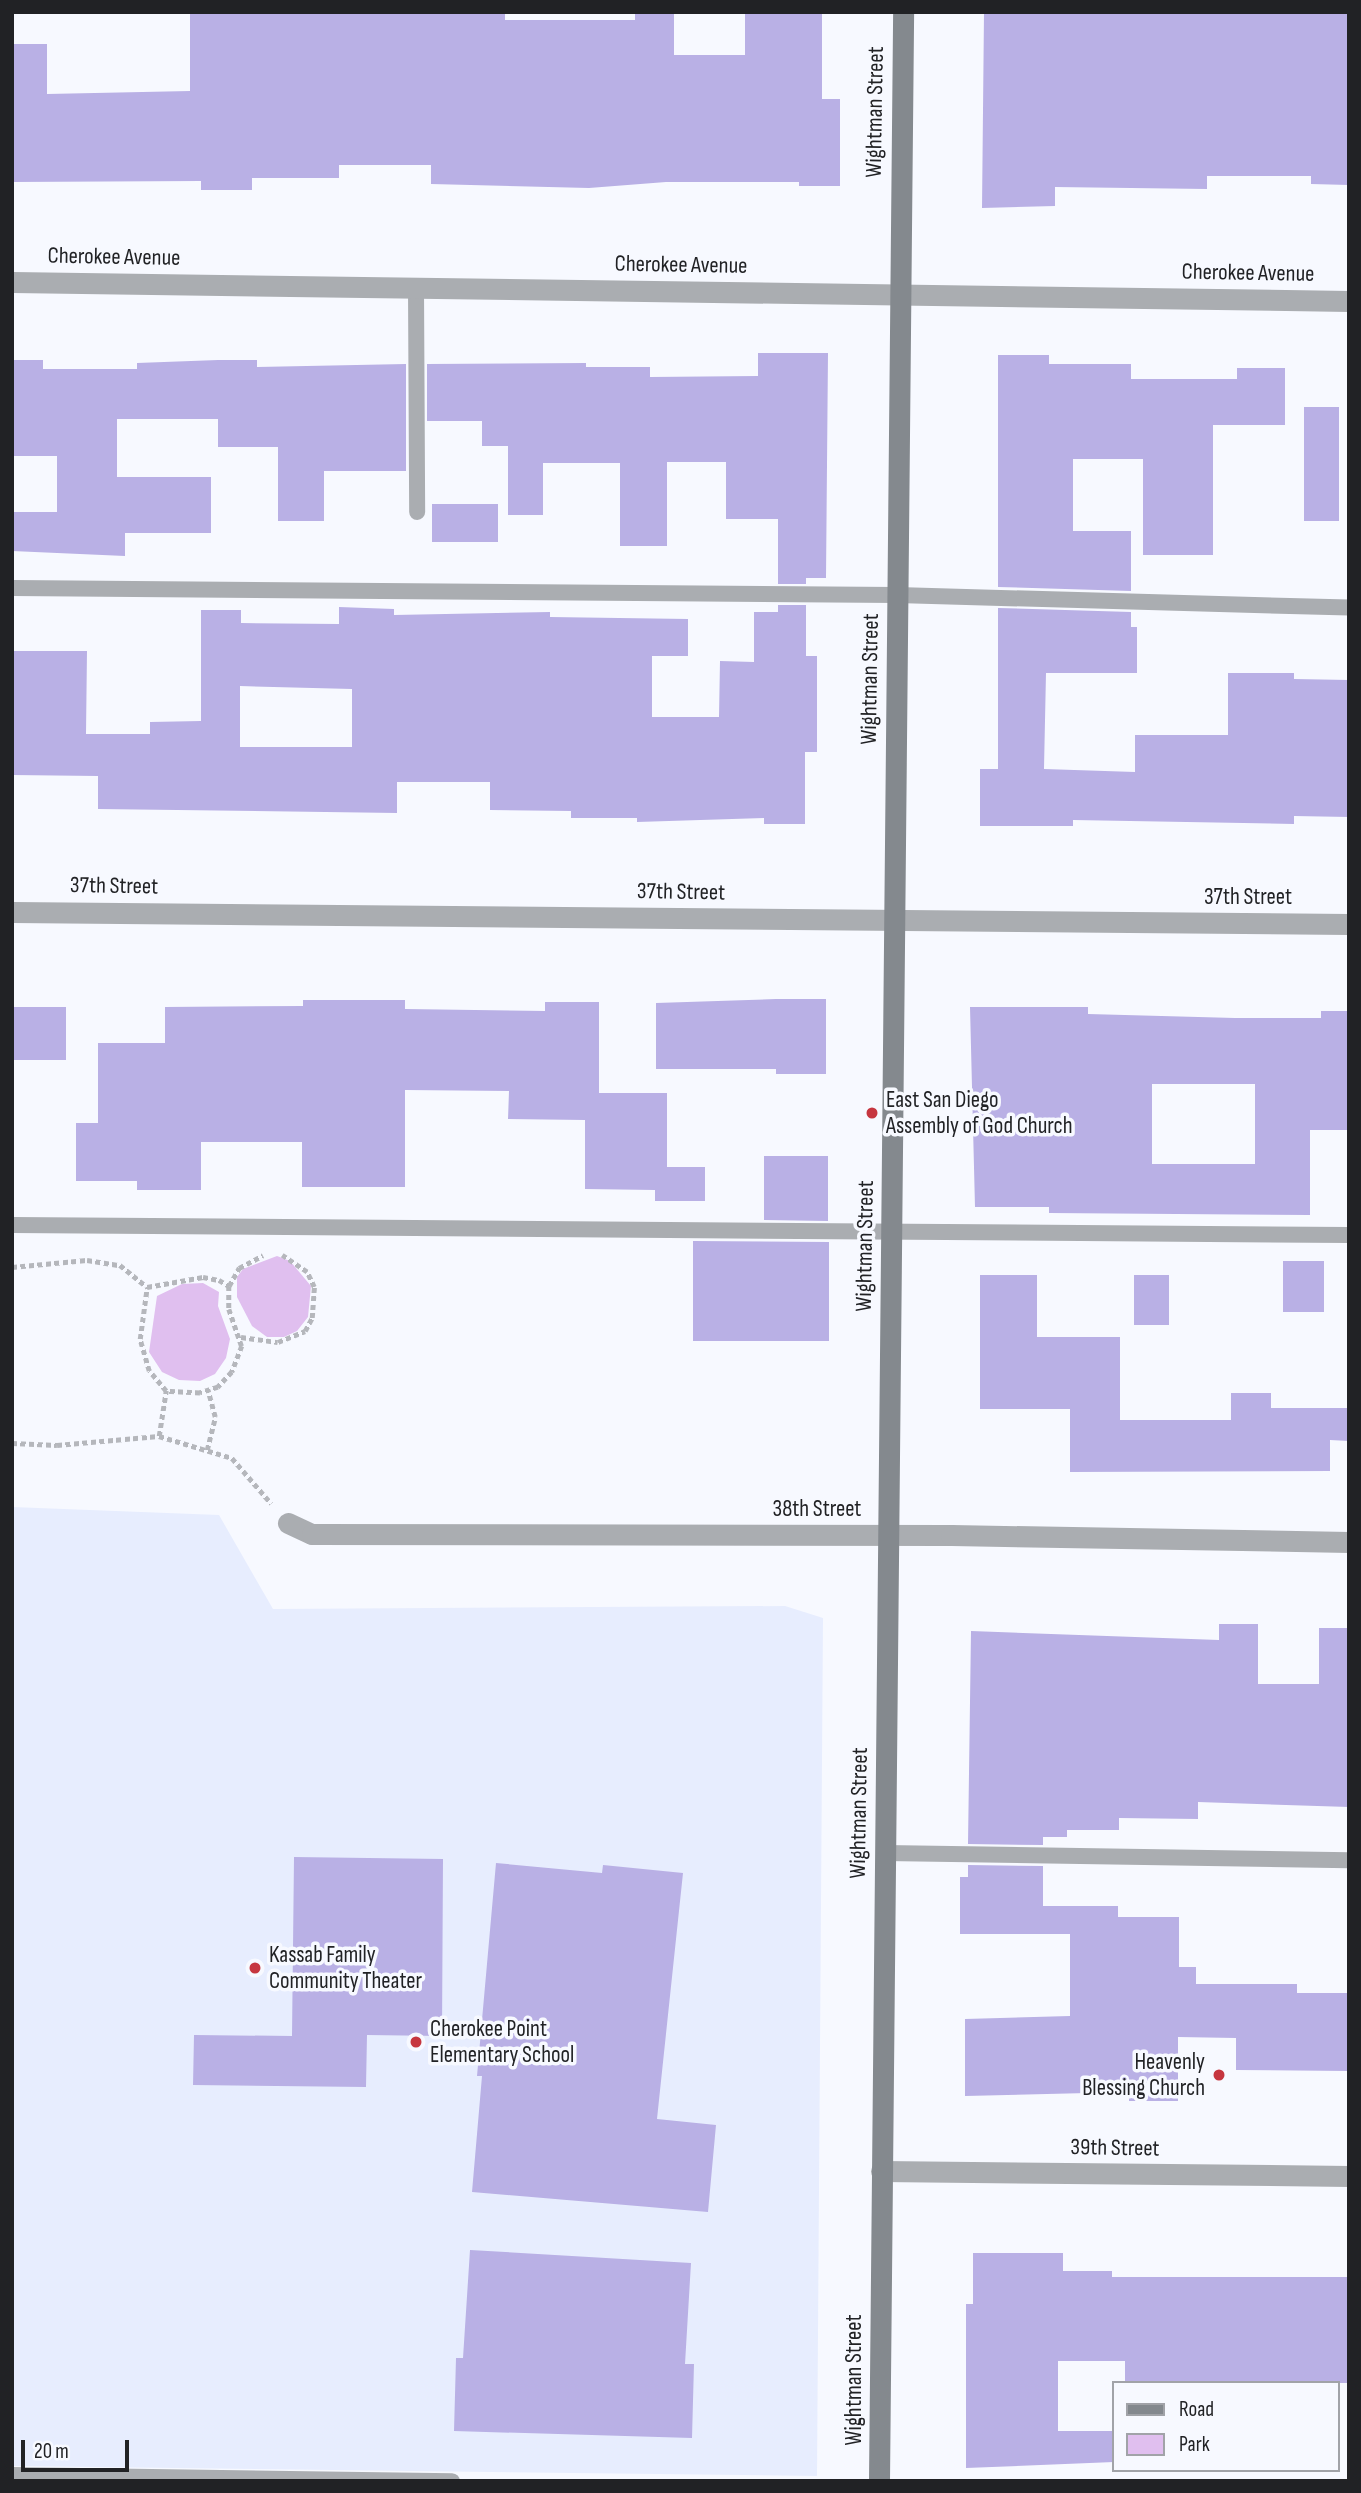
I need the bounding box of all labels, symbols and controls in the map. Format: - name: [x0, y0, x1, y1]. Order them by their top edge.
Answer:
- street label: Wightman Street: [860, 46, 890, 178]
- street label: Cherokee Avenue: [47, 242, 181, 272]
- street label: Cherokee Avenue: [614, 250, 748, 280]
- street label: Cherokee Avenue: [1181, 258, 1315, 288]
- street label: Wightman Street: [855, 613, 885, 745]
- street label: 37th Street: [70, 871, 158, 901]
- street label: 37th Street: [637, 877, 725, 907]
- street label: 37th Street: [1204, 883, 1292, 911]
- place label: East San Diego Assembly of God Church: [886, 1086, 1073, 1140]
- marker: East San Diego Assembly of God Church: [864, 1105, 880, 1121]
- street label: Wightman Street: [850, 1180, 880, 1312]
- street label: 38th Street: [773, 1495, 861, 1523]
- street label: Wightman Street: [844, 1747, 874, 1879]
- place label: Kassab Family Community Theater: [269, 1941, 422, 1995]
- marker: Kassab Family Community Theater: [247, 1960, 263, 1976]
- place label: Cherokee Point Elementary School: [430, 2015, 574, 2069]
- marker: Cherokee Point Elementary School: [408, 2034, 424, 2050]
- place label: Heavenly Blessing Church: [1082, 2048, 1205, 2102]
- marker: Heavenly Blessing Church: [1211, 2067, 1227, 2083]
- street label: 39th Street: [1070, 2133, 1160, 2163]
- street label: Wightman Street: [840, 2314, 868, 2446]
- legend: [1112, 2381, 1340, 2472]
- text: Road: [1179, 2397, 1214, 2422]
- scale bar: [24, 2426, 133, 2470]
- text: Park: [1179, 2432, 1210, 2457]
- text: 20 m: [34, 2439, 69, 2464]

